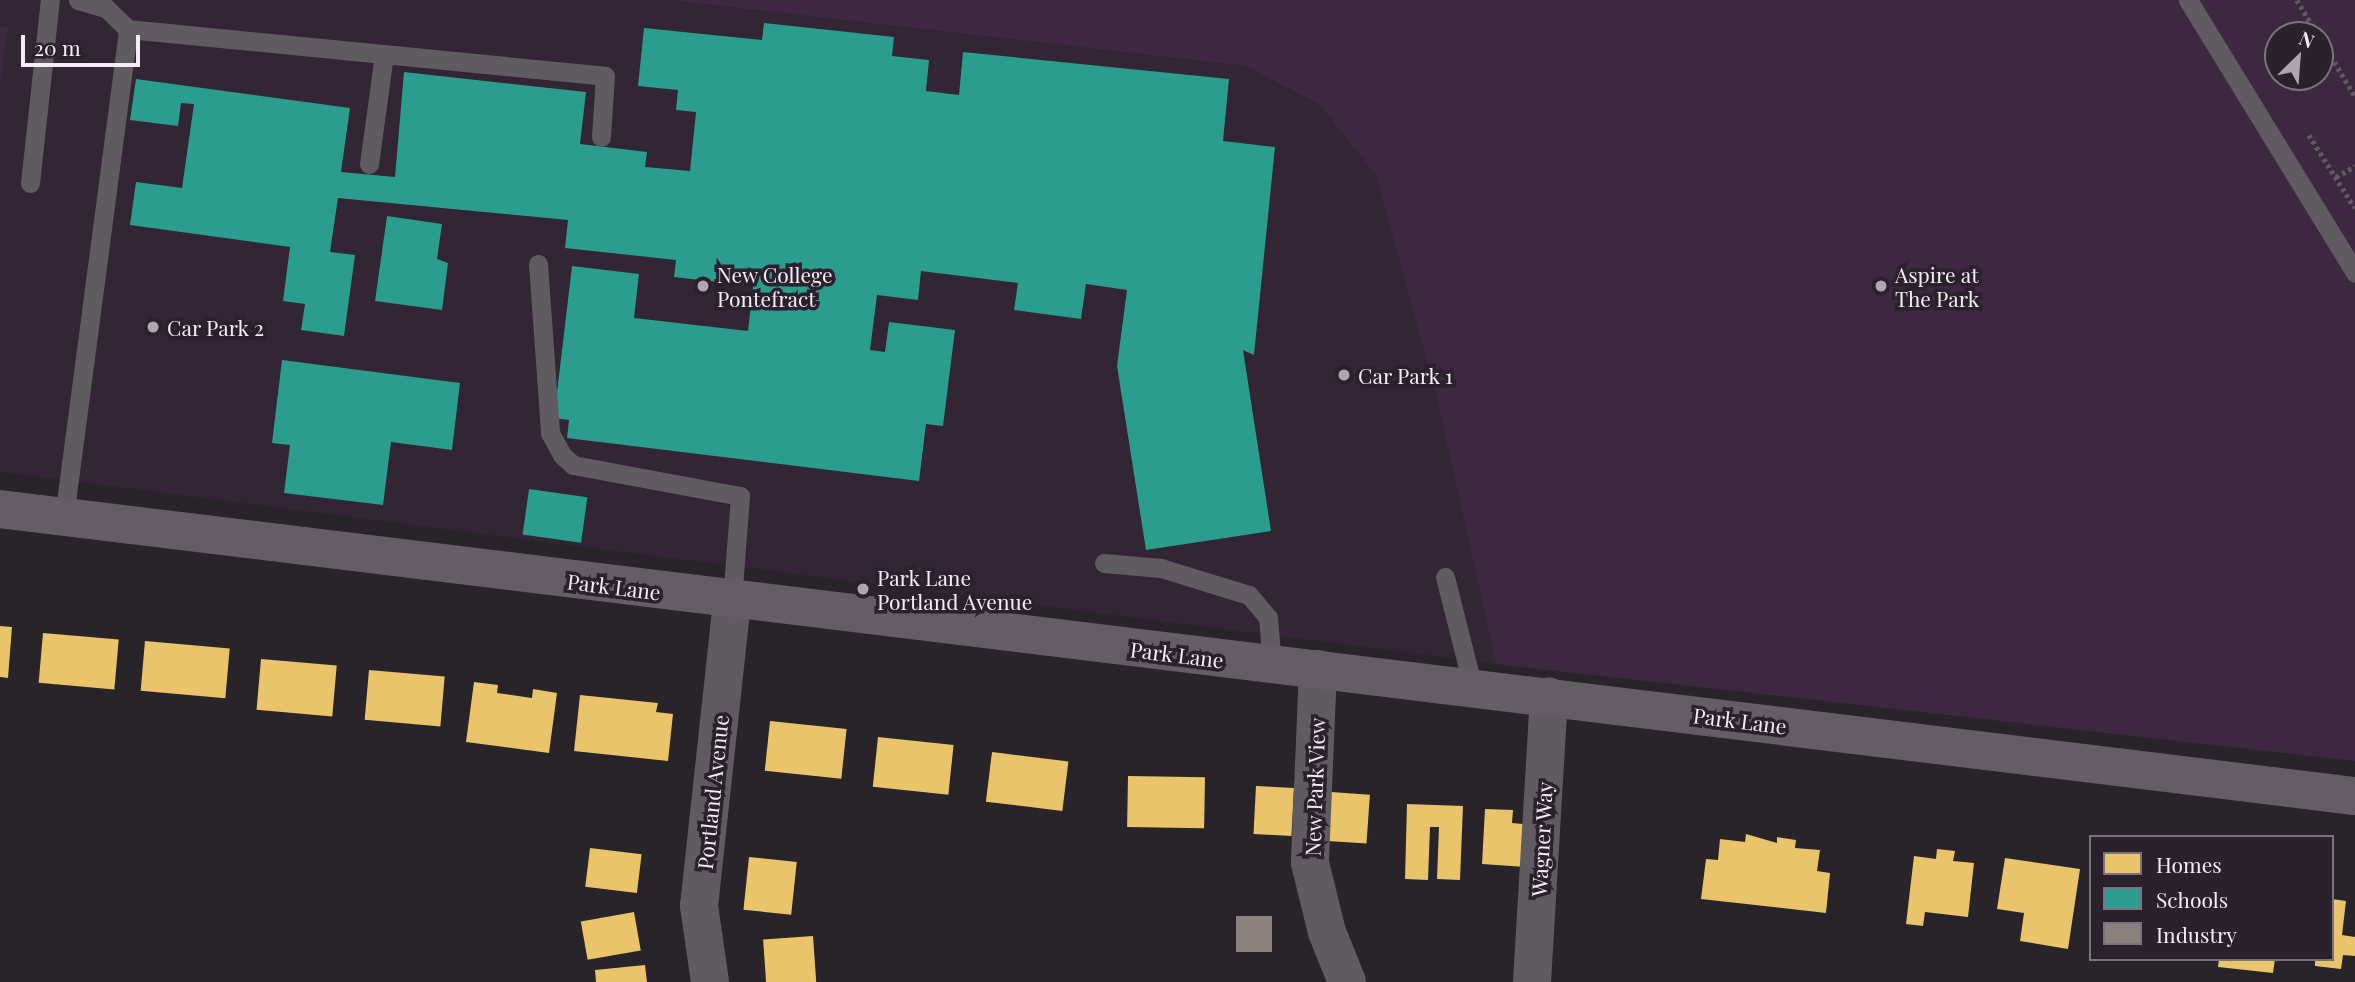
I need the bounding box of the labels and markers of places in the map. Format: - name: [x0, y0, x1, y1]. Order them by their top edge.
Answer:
- place label: New College Pontefract: [717, 261, 833, 311]
- place label: Aspire at The Park: [1895, 261, 1979, 311]
- marker: New College Pontefract: [695, 278, 711, 294]
- marker: Aspire at The Park: [1873, 278, 1889, 294]
- place label: Car Park 2: [167, 314, 265, 340]
- marker: Car Park 2: [145, 319, 161, 335]
- place label: Car Park 1: [1358, 362, 1454, 388]
- marker: Car Park 1: [1336, 367, 1352, 383]
- place label: Park Lane Portland Avenue: [877, 564, 1033, 614]
- marker: Park Lane Portland Avenue: [855, 581, 871, 597]

